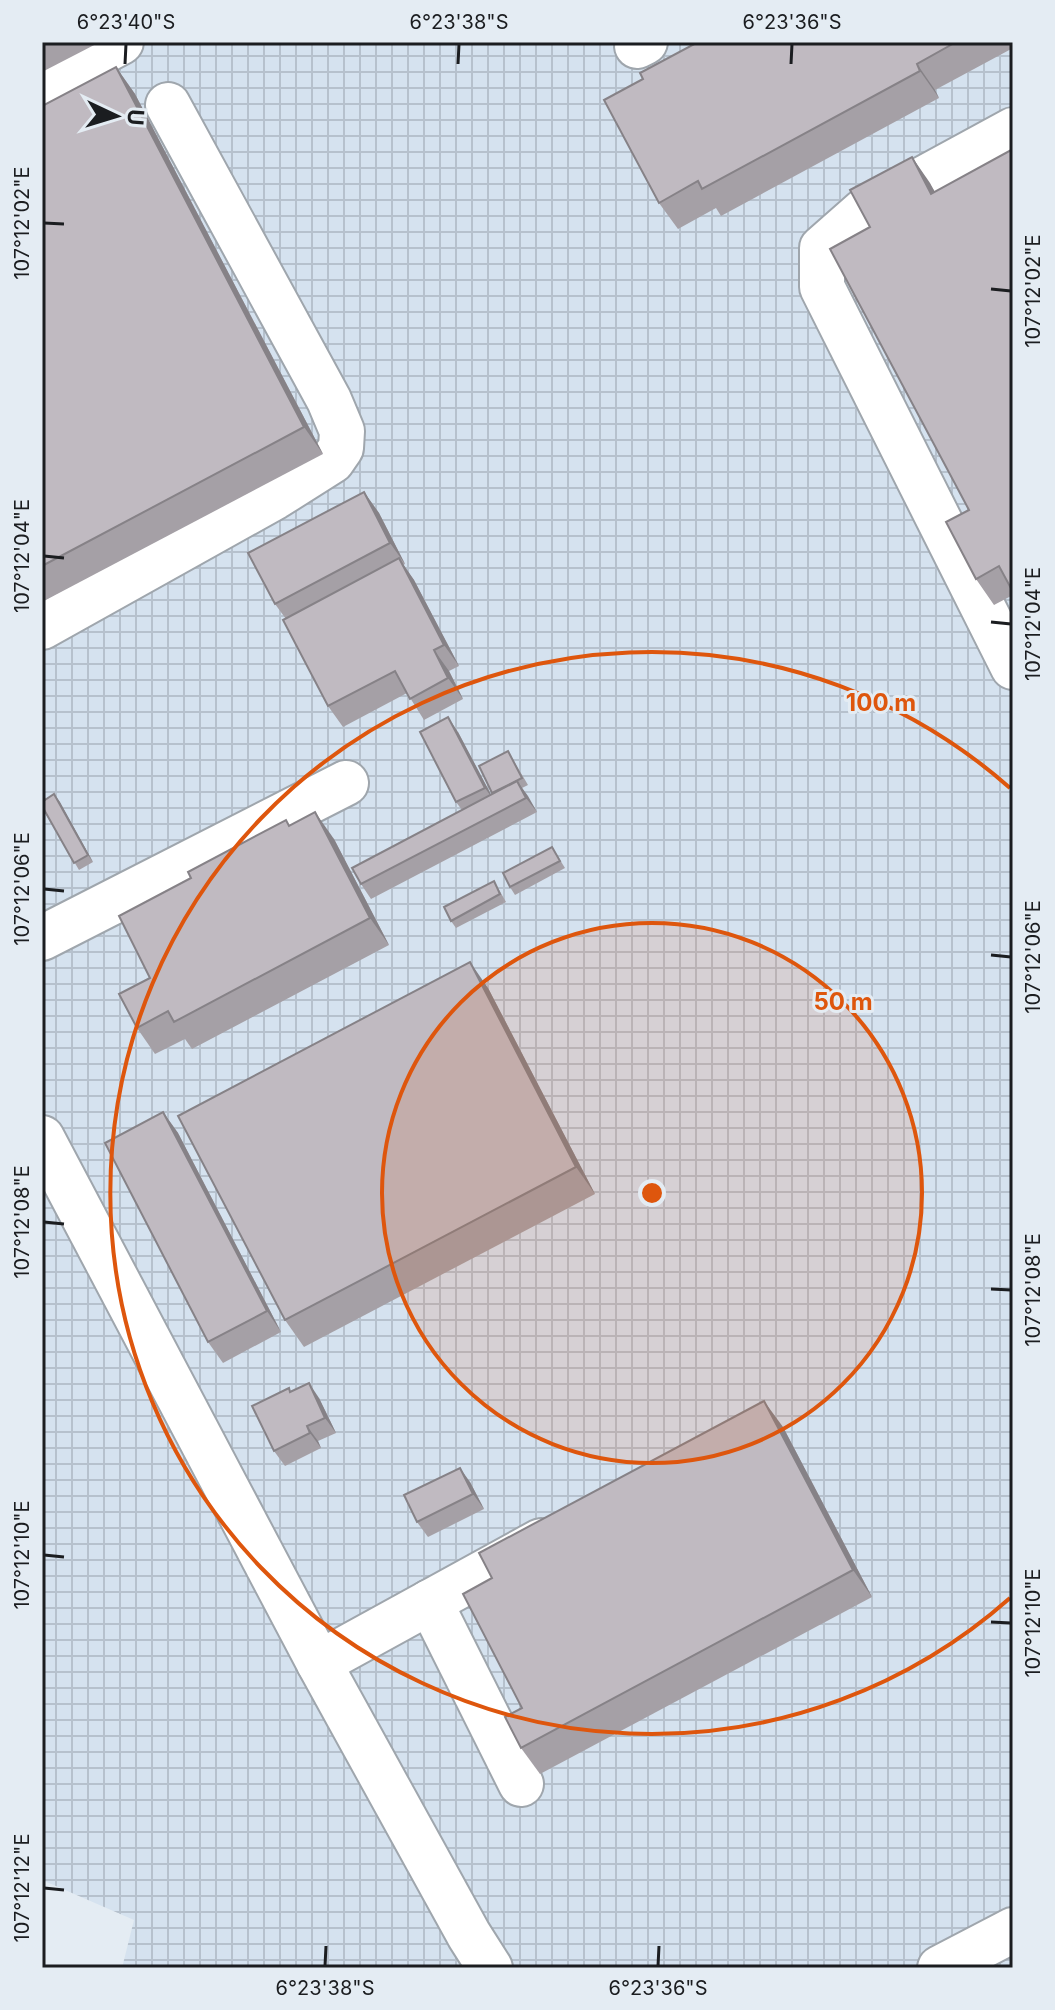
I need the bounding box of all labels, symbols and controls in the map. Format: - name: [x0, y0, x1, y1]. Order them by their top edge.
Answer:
- text: 6°23'40"S: [77, 10, 175, 34]
- text: 6°23'38"S: [410, 10, 508, 34]
- text: 6°23'36"S: [743, 10, 841, 34]
- north arrow: [76, 76, 156, 156]
- text: U: [122, 108, 149, 126]
- text: 107°12'02"E: [10, 166, 34, 280]
- text: 107°12'02"E: [1021, 234, 1045, 348]
- text: 107°12'04"E: [10, 499, 34, 613]
- text: 107°12'04"E: [1021, 567, 1045, 681]
- text: 100 m: [846, 688, 916, 717]
- text: 107°12'06"E: [10, 832, 34, 946]
- text: 107°12'06"E: [1021, 900, 1045, 1014]
- text: 50 m: [813, 987, 873, 1016]
- text: 107°12'08"E: [10, 1165, 34, 1279]
- centre of rings: [638, 1179, 666, 1207]
- text: 107°12'08"E: [1021, 1233, 1045, 1347]
- text: 107°12'10"E: [10, 1500, 34, 1610]
- text: 107°12'10"E: [1021, 1568, 1045, 1678]
- text: 107°12'12"E: [10, 1834, 34, 1942]
- text: 6°23'38"S: [276, 1976, 374, 2000]
- text: 6°23'36"S: [609, 1976, 707, 2000]

